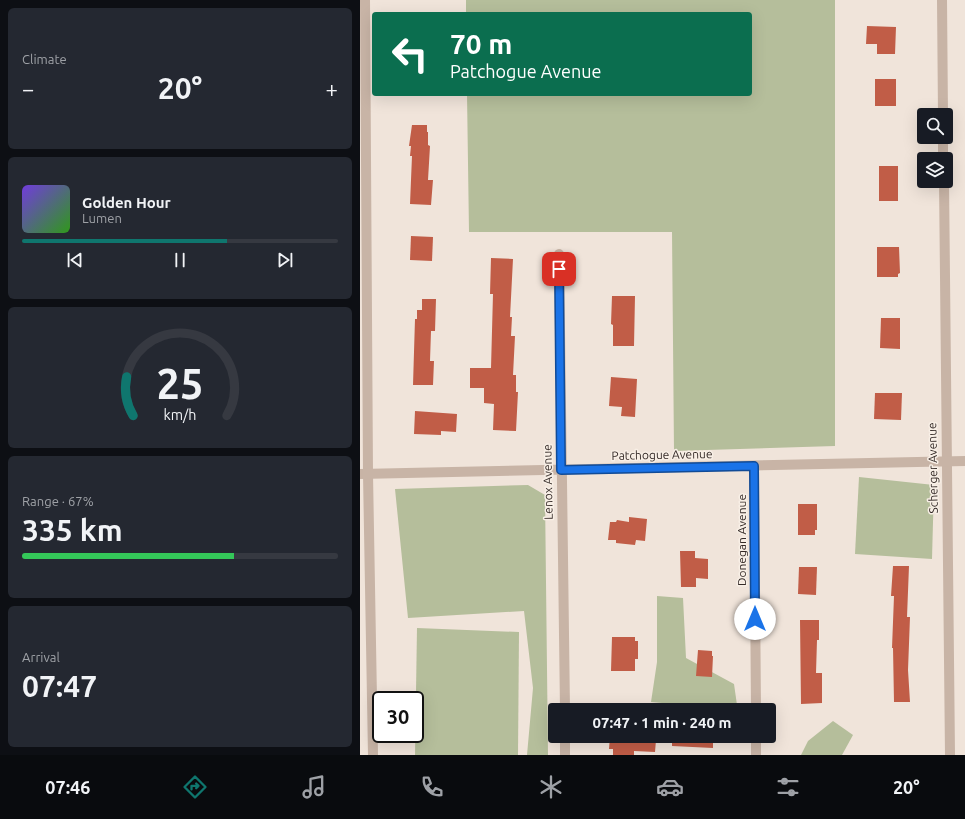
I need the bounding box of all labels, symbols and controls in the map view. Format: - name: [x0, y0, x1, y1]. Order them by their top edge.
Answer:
- icon: left: [384, 28, 436, 80]
- text: 70 m: [450, 28, 512, 59]
- text: Climate: [22, 52, 67, 66]
- text: Patchogue Avenue: [450, 61, 601, 81]
- text: 20°: [158, 71, 202, 105]
- text: −: [22, 76, 34, 101]
- text: +: [326, 76, 338, 101]
- map controls: [917, 108, 953, 188]
- button: search: [917, 108, 953, 144]
- button: layers: [917, 152, 953, 188]
- text: Golden Hour: [82, 194, 171, 211]
- text: Lumen: [82, 211, 122, 225]
- icon: previous: [64, 249, 86, 271]
- icon: pause: [169, 249, 191, 271]
- icon: next: [274, 249, 296, 271]
- pin: [542, 252, 576, 286]
- icon: arrive: [548, 258, 570, 280]
- text: 25: [157, 359, 203, 406]
- text: km/h: [164, 406, 196, 422]
- street label: Scherger Avenue: [925, 422, 940, 514]
- street label: Lenox Avenue: [540, 444, 555, 520]
- street label: Patchogue Avenue: [611, 447, 713, 462]
- text: Range · 67%: [22, 494, 94, 508]
- street label: Donegan Avenue: [735, 494, 748, 586]
- text: 335 km: [22, 513, 123, 547]
- position arrow: [734, 598, 776, 640]
- text: Arrival: [22, 650, 60, 664]
- text: 07:47: [22, 669, 97, 703]
- speed limit sign: 30: [372, 691, 424, 743]
- text: 07:47 · 1 min · 240 m: [593, 714, 731, 731]
- icon: directions: [181, 773, 209, 801]
- icon: music: [300, 773, 328, 801]
- icon: phone: [418, 773, 446, 801]
- icon: climate: [537, 773, 565, 801]
- icon: car: [656, 773, 684, 801]
- icon: filters: [774, 773, 802, 801]
- text: 07:46: [45, 777, 90, 797]
- text: 20°: [893, 777, 920, 797]

